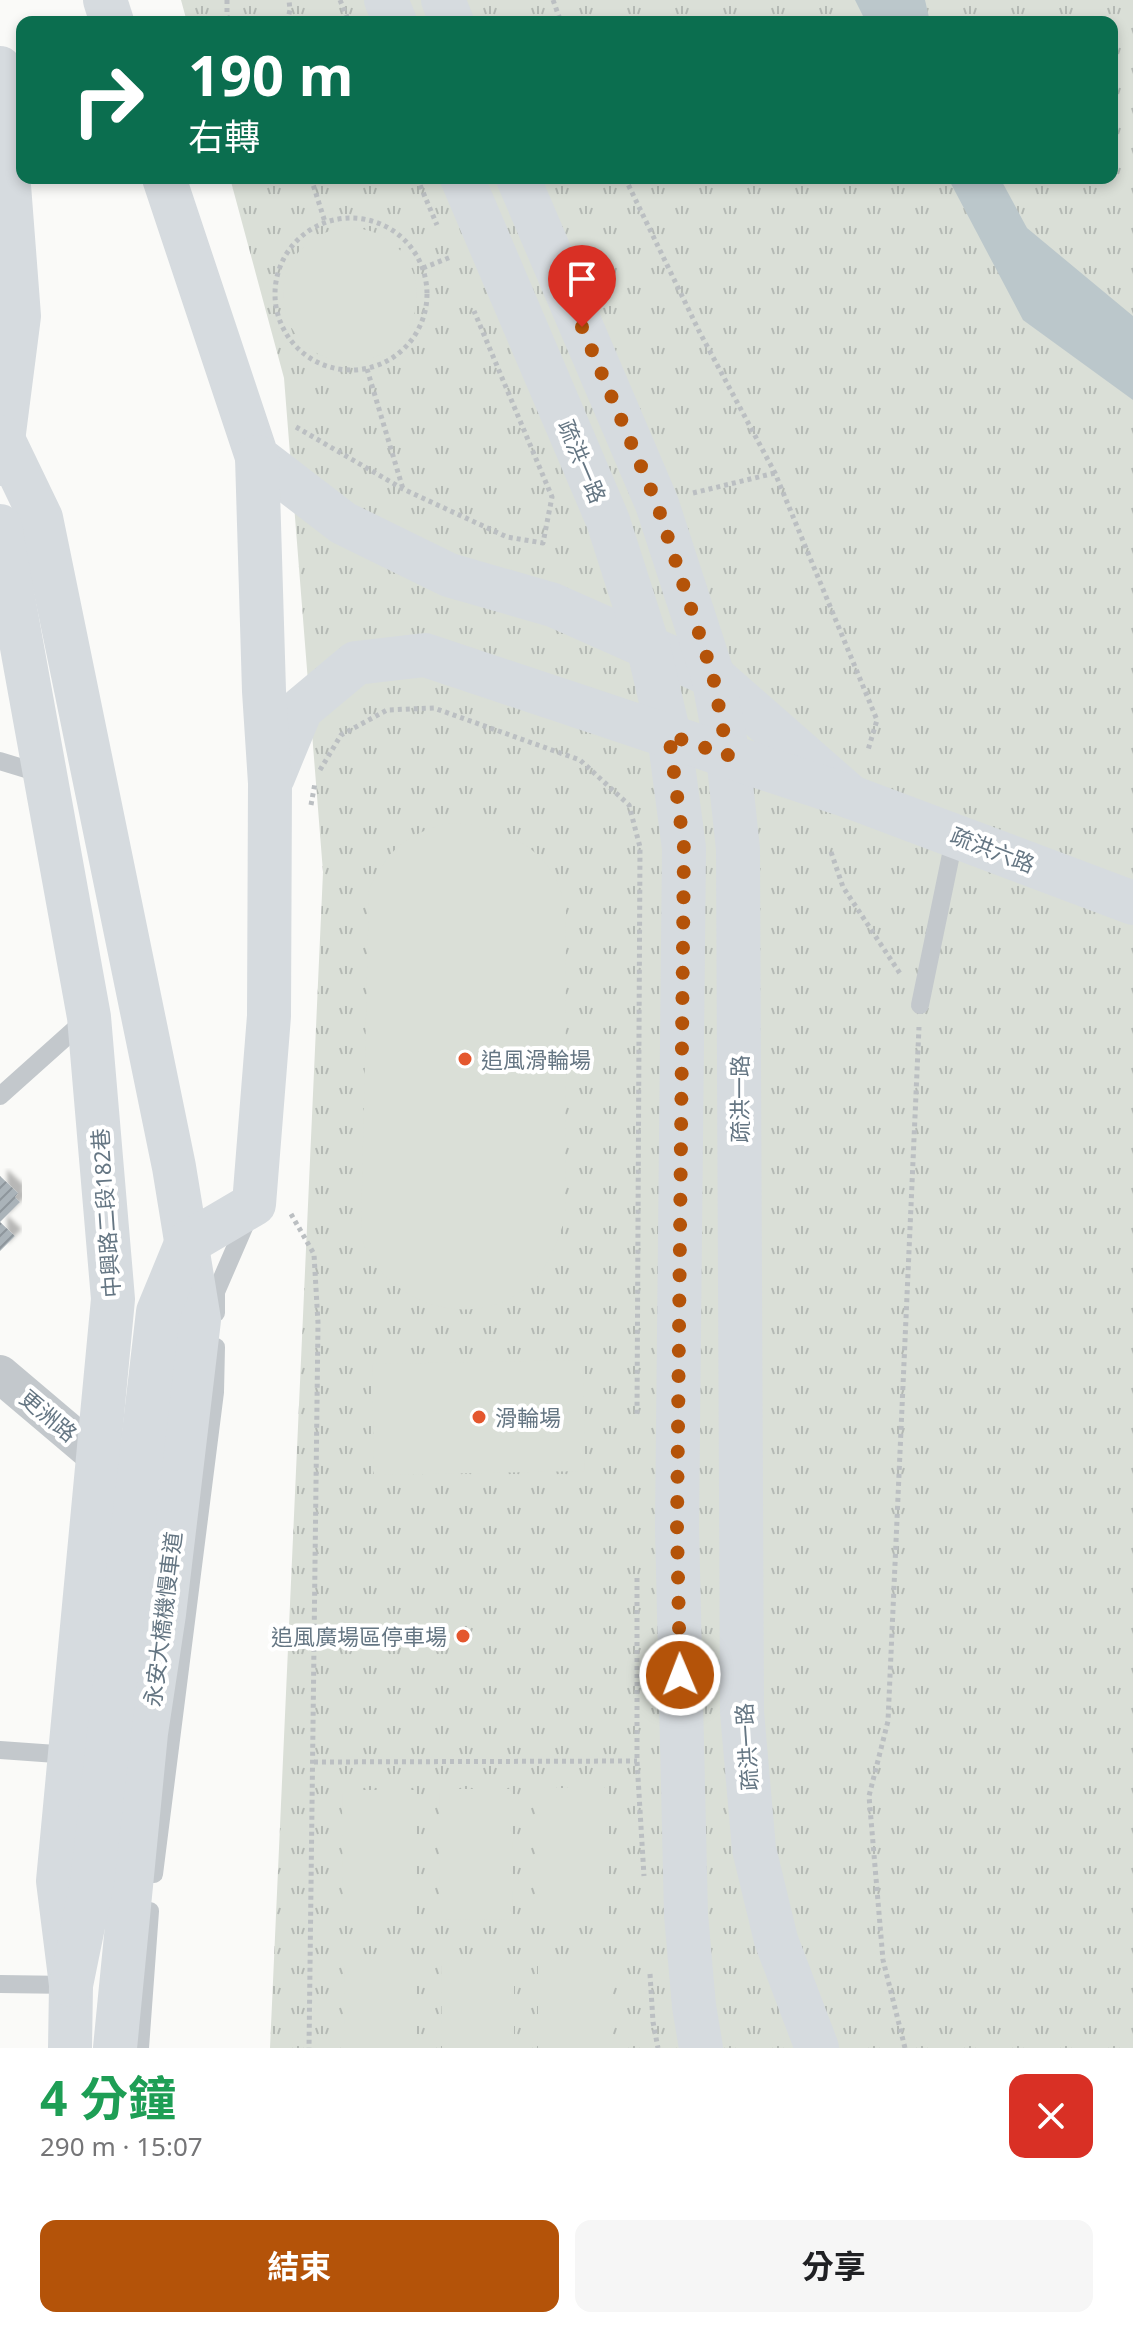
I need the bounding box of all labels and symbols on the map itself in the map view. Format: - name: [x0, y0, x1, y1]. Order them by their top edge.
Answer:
- pin: [548, 245, 616, 327]
- street label: 疏洪一路: [552, 415, 614, 507]
- street label: 疏洪六路: [947, 819, 1039, 879]
- place label: 追風滑輪場: [481, 1044, 591, 1074]
- marker: 追風滑輪場: [456, 1050, 474, 1068]
- street label: 疏洪一路: [724, 1055, 754, 1143]
- street label: 中興路二段182巷: [84, 1127, 126, 1299]
- street label: 更洲路: [14, 1382, 84, 1448]
- place label: 滑輪場: [495, 1402, 561, 1432]
- marker: 滑輪場: [470, 1408, 488, 1426]
- street label: 永安大橋機慢車道: [136, 1530, 188, 1708]
- place label: 追風廣場區停車場: [271, 1621, 447, 1651]
- marker: 追風廣場區停車場: [454, 1627, 472, 1645]
- position arrow: [638, 1633, 722, 1717]
- street label: 疏洪一路: [728, 1702, 764, 1792]

